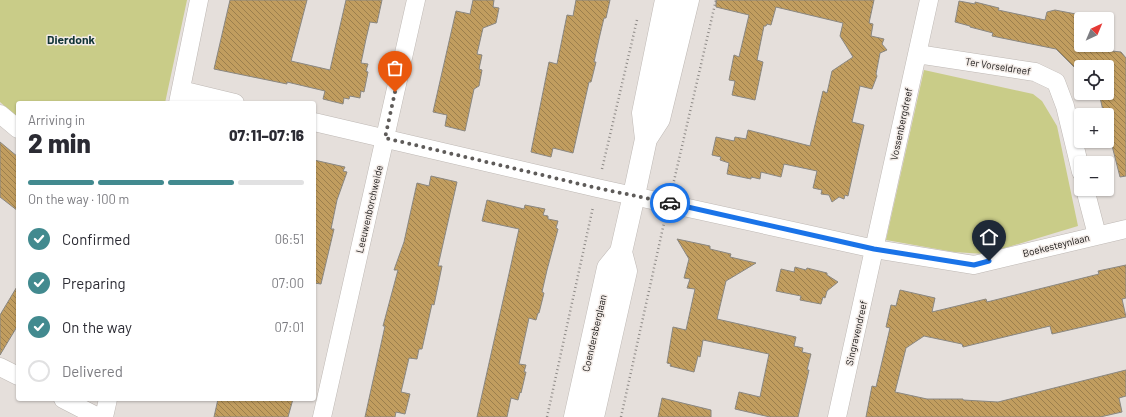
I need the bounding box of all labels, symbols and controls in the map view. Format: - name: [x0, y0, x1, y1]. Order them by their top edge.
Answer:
- north arrow: [1074, 12, 1114, 52]
- map controls: [1074, 12, 1114, 196]
- district label: Dierdonk: [47, 32, 96, 46]
- pin: [378, 51, 412, 92]
- street label: Ter Vorseldreef: [964, 55, 1032, 77]
- icon: bag: [384, 57, 406, 79]
- button: locate: [1074, 60, 1114, 100]
- street label: Vossenbergdreef: [887, 86, 915, 161]
- button: +: [1074, 108, 1114, 148]
- text: Arriving in: [28, 112, 85, 128]
- text: 07:11–07:16: [229, 126, 304, 144]
- text: 2 min: [28, 127, 91, 158]
- button: −: [1074, 156, 1114, 196]
- street label: Leeuwenborchweide: [353, 164, 385, 254]
- courier: [650, 183, 690, 223]
- text: On the way · 100 m: [28, 191, 129, 207]
- icon: car: [659, 192, 681, 214]
- pin: [972, 220, 1006, 261]
- icon: home: [978, 226, 1000, 248]
- icon: check: [28, 228, 50, 250]
- text: Confirmed: [62, 230, 130, 248]
- text: 06:51: [275, 231, 304, 247]
- street label: Boekesteynlaan: [1021, 231, 1091, 259]
- icon: check: [28, 272, 50, 294]
- text: Preparing: [62, 274, 126, 292]
- text: 07:00: [271, 275, 304, 291]
- street label: Coendersberglaan: [579, 293, 609, 373]
- street label: Singravendreef: [843, 299, 869, 367]
- icon: check: [28, 316, 50, 338]
- text: On the way: [62, 318, 132, 336]
- text: 07:01: [275, 319, 304, 335]
- text: Delivered: [62, 362, 123, 380]

